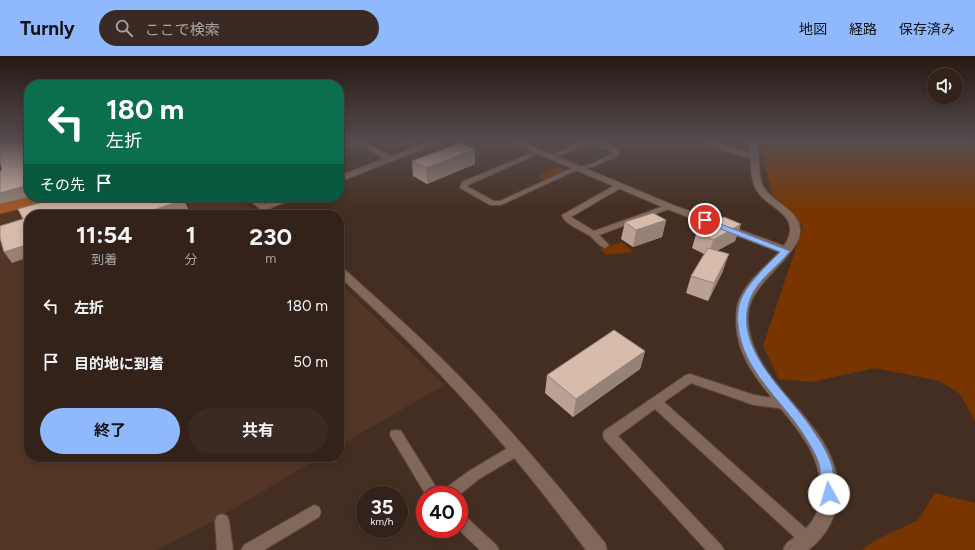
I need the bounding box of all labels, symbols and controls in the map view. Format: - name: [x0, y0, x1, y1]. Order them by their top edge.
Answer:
- search box: [99, 10, 379, 46]
- text: Turnly: [20, 17, 75, 40]
- icon: search: [113, 17, 135, 39]
- text: ここで検索: [145, 21, 220, 39]
- text: 地図: [799, 21, 827, 38]
- text: 経路: [849, 21, 877, 38]
- text: 保存済み: [899, 21, 955, 38]
- map controls: [927, 68, 963, 104]
- button: sound: [927, 68, 963, 104]
- text: 180 m: [106, 92, 184, 126]
- icon: left: [40, 96, 92, 148]
- text: 左折: [106, 130, 142, 152]
- icon: arrive: [93, 172, 115, 194]
- text: その先: [40, 176, 85, 194]
- pin: [688, 203, 722, 237]
- icon: arrive: [694, 209, 716, 231]
- text: 11:54: [76, 220, 133, 249]
- text: 1: [186, 220, 196, 249]
- text: 230: [249, 222, 292, 251]
- text: m: [265, 251, 276, 266]
- text: 到着: [91, 252, 117, 267]
- text: 分: [184, 252, 197, 267]
- icon: left: [40, 295, 62, 317]
- text: 180 m: [287, 297, 328, 315]
- text: 左折: [74, 299, 104, 317]
- icon: arrive: [40, 351, 62, 373]
- text: 50 m: [293, 353, 328, 371]
- text: 目的地に到着: [74, 355, 164, 373]
- button: 終了: [40, 408, 180, 454]
- button: 共有: [188, 408, 328, 454]
- position arrow: [808, 473, 850, 515]
- speed limit sign: 40: [416, 486, 468, 538]
- text: 35: [371, 495, 393, 519]
- text: km/h: [371, 515, 393, 528]

